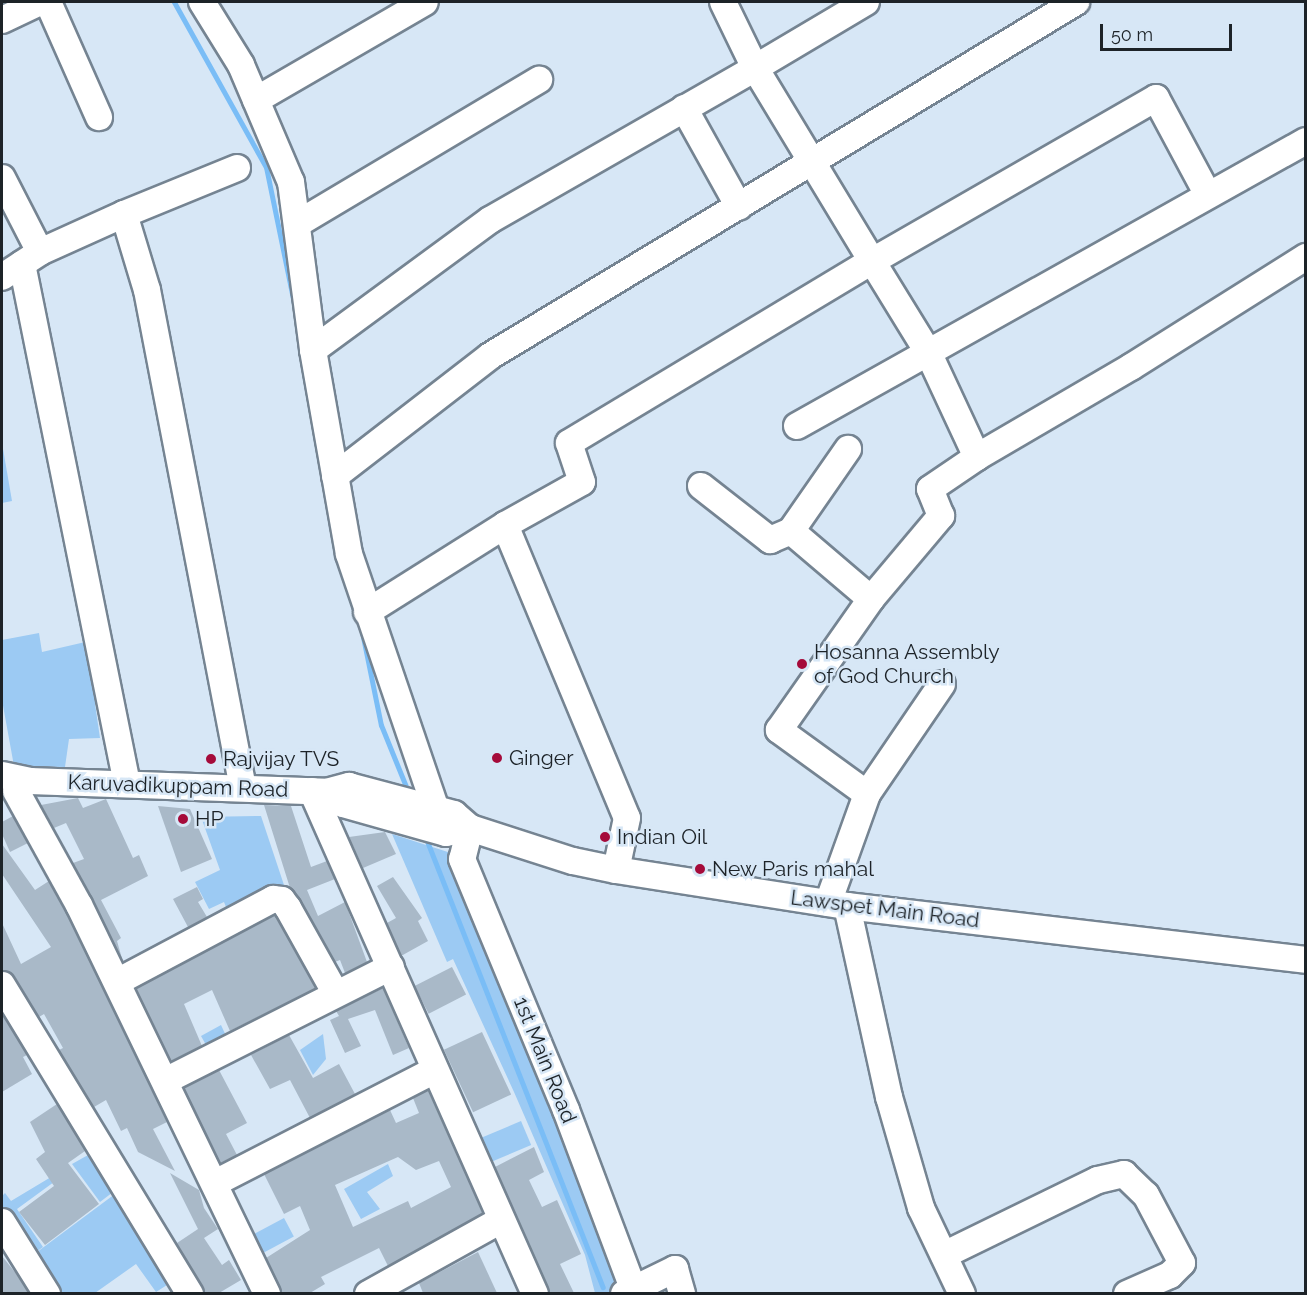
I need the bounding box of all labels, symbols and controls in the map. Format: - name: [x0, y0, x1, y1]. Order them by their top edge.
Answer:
- scale bar: [1103, 12, 1235, 50]
- text: 50 m: [1111, 24, 1153, 45]
- place label: Hosanna Assembly of God Church: [814, 639, 1000, 689]
- marker: Hosanna Assembly of God Church: [795, 657, 809, 671]
- place label: Ginger: [509, 745, 574, 771]
- place label: Rajvijay TVS: [223, 746, 340, 772]
- marker: Ginger: [490, 751, 504, 765]
- marker: Rajvijay TVS: [204, 752, 218, 766]
- street label: Karuvadikuppam Road: [67, 770, 289, 802]
- place label: HP: [195, 806, 224, 832]
- marker: HP: [176, 812, 190, 826]
- place label: Indian Oil: [617, 824, 707, 850]
- marker: Indian Oil: [598, 830, 612, 844]
- place label: New Paris mahal: [712, 856, 874, 882]
- marker: New Paris mahal: [693, 862, 707, 876]
- street label: Lawspet Main Road: [789, 885, 981, 933]
- street label: 1st Main Road: [508, 993, 582, 1127]

